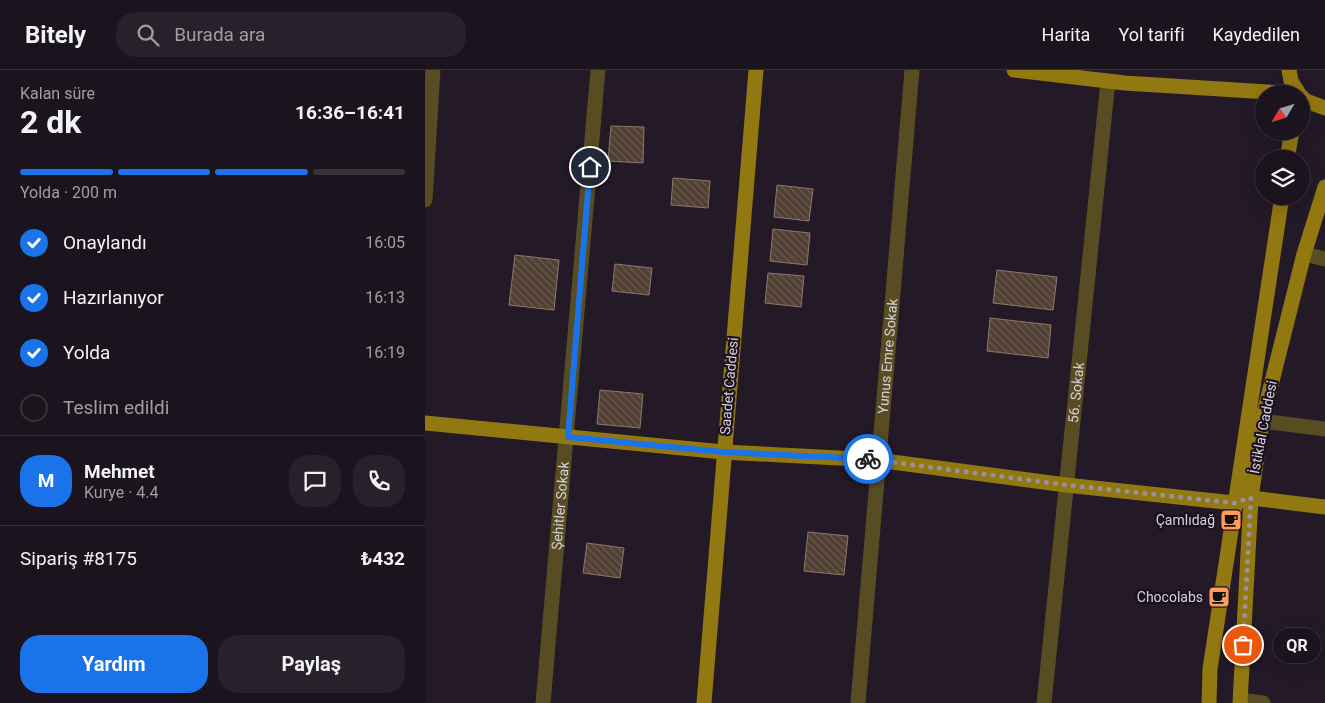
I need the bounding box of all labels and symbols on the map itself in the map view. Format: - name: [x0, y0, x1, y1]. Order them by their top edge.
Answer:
- north arrow: [1255, 85, 1310, 140]
- pin: [569, 146, 611, 188]
- street label: Yunus Emre Sokak: [875, 297, 901, 415]
- street label: Saadet Caddesi: [717, 337, 741, 435]
- street label: 56. Sokak: [1065, 361, 1087, 424]
- street label: İstiklal Caddesi: [1246, 379, 1280, 475]
- courier: [843, 434, 893, 484]
- street label: Şehitler Sokak: [548, 460, 572, 551]
- cafe icon: Çamlıdağ: [1219, 508, 1243, 532]
- place label: Çamlıdağ: [1156, 512, 1215, 528]
- cafe icon: Chocolabs: [1207, 585, 1231, 609]
- place label: Chocolabs: [1137, 589, 1203, 605]
- pin: [1222, 624, 1264, 666]
- callout: QR: [1273, 628, 1321, 662]

